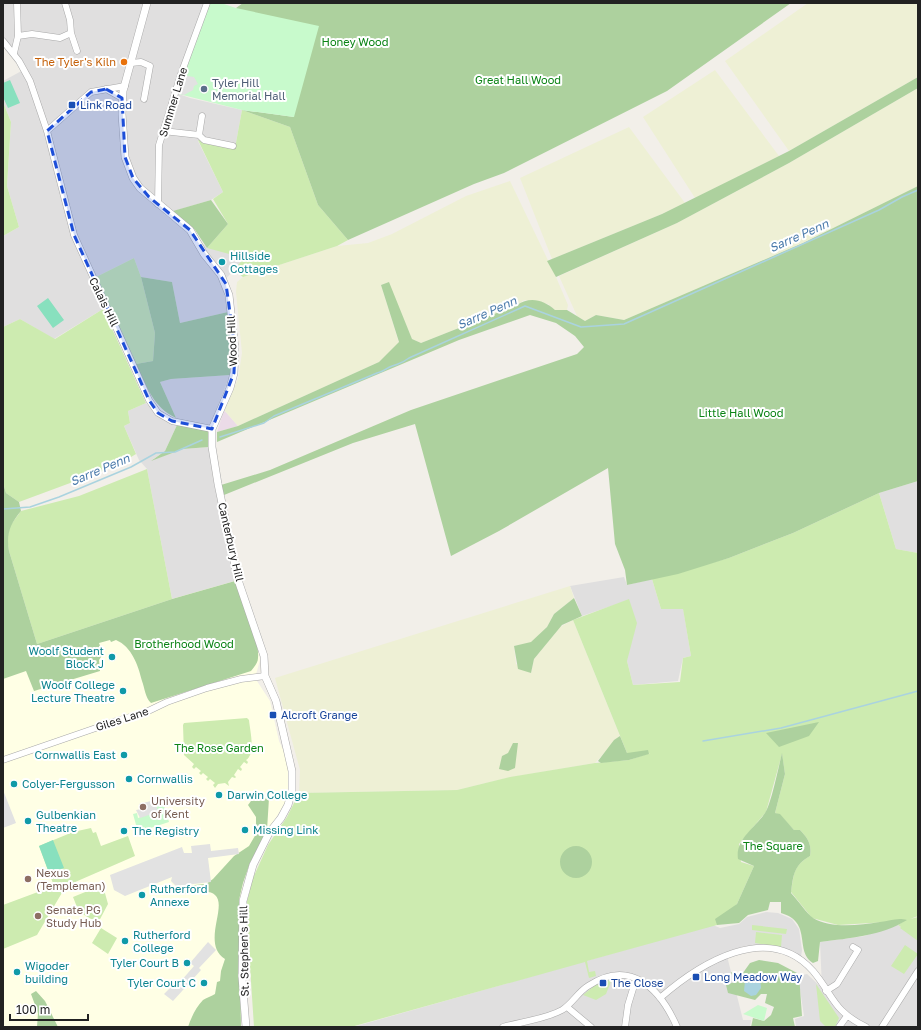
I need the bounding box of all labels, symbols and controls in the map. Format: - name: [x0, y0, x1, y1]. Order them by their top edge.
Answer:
- park label: Honey Wood: [322, 35, 388, 48]
- place label: The Tyler's Kiln: [35, 55, 116, 68]
- marker: The Tyler's Kiln: [119, 57, 129, 67]
- street label: Summer Lane: [156, 65, 189, 138]
- park label: Great Hall Wood: [475, 73, 561, 86]
- place label: Tyler Hill Memorial Hall: [212, 76, 286, 102]
- marker: Tyler Hill Memorial Hall: [199, 84, 209, 94]
- place label: Link Road: [80, 98, 132, 111]
- marker: Link Road: [67, 100, 77, 110]
- water label: Sarre Penn: [767, 216, 831, 255]
- place label: Hillside Cottages: [230, 249, 278, 275]
- marker: Hillside Cottages: [217, 257, 227, 267]
- street label: Calais Hill: [87, 275, 122, 329]
- water label: Sarre Penn: [455, 293, 519, 332]
- street label: Wood Hill: [224, 315, 239, 367]
- park label: Little Hall Wood: [699, 406, 783, 419]
- water label: Sarre Penn: [68, 450, 132, 489]
- street label: Canterbury Hill: [216, 501, 247, 583]
- park label: Brotherhood Wood: [134, 637, 234, 650]
- place label: Woolf Student Block J: [29, 644, 104, 670]
- marker: Woolf Student Block J: [107, 652, 117, 662]
- place label: Woolf College Lecture Theatre: [31, 678, 115, 704]
- marker: Woolf College Lecture Theatre: [118, 686, 128, 696]
- street label: Giles Lane: [94, 704, 150, 733]
- place label: Alcroft Grange: [281, 708, 358, 721]
- marker: Alcroft Grange: [268, 710, 278, 720]
- park label: The Rose Garden: [174, 741, 264, 754]
- place label: Cornwallis East: [34, 748, 116, 761]
- marker: Cornwallis East: [119, 750, 129, 760]
- place label: Cornwallis: [137, 772, 193, 785]
- marker: Cornwallis: [124, 774, 134, 784]
- place label: Colyer-Fergusson: [22, 777, 115, 790]
- marker: Colyer-Fergusson: [9, 779, 19, 789]
- place label: Darwin College: [227, 788, 307, 801]
- marker: Darwin College: [214, 790, 224, 800]
- place label: University of Kent: [151, 794, 205, 820]
- marker: University of Kent: [138, 802, 148, 812]
- place label: Gulbenkian Theatre: [36, 808, 96, 834]
- marker: Gulbenkian Theatre: [23, 816, 33, 826]
- place label: Missing Link: [253, 823, 319, 836]
- place label: The Registry: [132, 824, 199, 837]
- marker: Missing Link: [240, 825, 250, 835]
- marker: The Registry: [119, 826, 129, 836]
- park label: The Square: [743, 839, 803, 852]
- place label: Nexus (Templeman): [36, 866, 106, 892]
- marker: Nexus (Templeman): [23, 874, 33, 884]
- place label: Rutherford Annexe: [150, 882, 207, 908]
- marker: Rutherford Annexe: [137, 890, 147, 900]
- place label: Senate PG Study Hub: [46, 903, 102, 929]
- street label: St. Stephen's Hill: [236, 905, 251, 997]
- marker: Senate PG Study Hub: [33, 911, 43, 921]
- place label: Rutherford College: [133, 928, 190, 954]
- marker: Rutherford College: [120, 936, 130, 946]
- place label: Tyler Court B: [110, 956, 179, 969]
- marker: Tyler Court B: [182, 958, 192, 968]
- place label: Wigoder building: [25, 959, 70, 985]
- marker: Wigoder building: [12, 967, 22, 977]
- place label: Long Meadow Way: [704, 970, 802, 983]
- marker: Long Meadow Way: [691, 972, 701, 982]
- place label: Tyler Court C: [127, 976, 196, 989]
- place label: The Close: [611, 976, 663, 989]
- marker: Tyler Court C: [199, 978, 209, 988]
- marker: The Close: [598, 978, 608, 988]
- scale bar: [10, 996, 88, 1022]
- text: 100 m: [16, 1002, 50, 1017]

